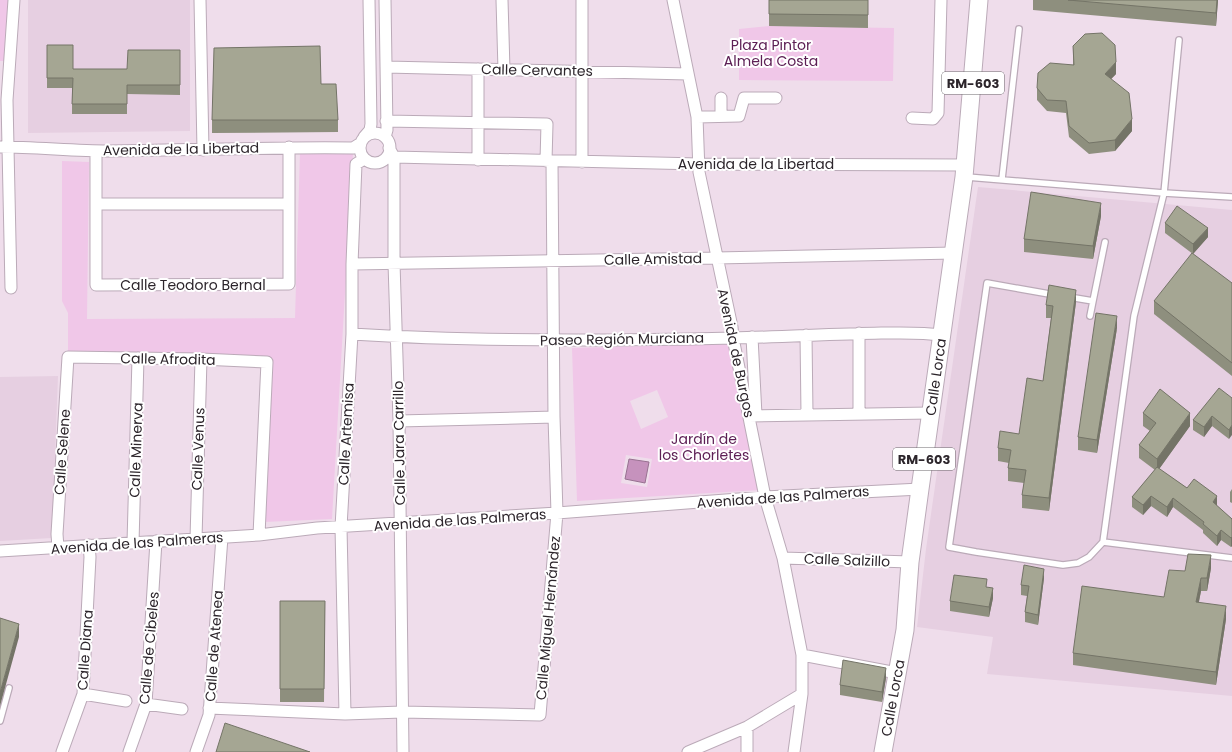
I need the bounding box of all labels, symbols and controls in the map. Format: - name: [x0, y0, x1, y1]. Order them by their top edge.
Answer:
- park label: Plaza Pintor Almela Costa: [724, 35, 818, 71]
- street label: Calle Cervantes: [481, 59, 593, 81]
- road number: RM-603: [942, 72, 1004, 94]
- street label: Avenida de la Libertad: [103, 138, 259, 160]
- street label: Avenida de la Libertad: [678, 154, 834, 174]
- street label: Calle Amistad: [604, 248, 702, 270]
- street label: Calle Teodoro Bernal: [120, 275, 266, 295]
- street label: Avenida de Burgos: [713, 287, 759, 419]
- street label: Paseo Región Murciana: [540, 328, 704, 350]
- street label: Calle Lorca: [920, 337, 951, 417]
- street label: Calle Afrodita: [120, 348, 216, 370]
- street label: Calle Jara Carrillo: [388, 380, 410, 506]
- street label: Calle Artemisa: [333, 382, 359, 486]
- street label: Calle Minerva: [124, 402, 148, 498]
- street label: Calle Venus: [187, 407, 209, 491]
- street label: Calle Selene: [49, 408, 75, 496]
- park label: Jardín de los Chorletes: [659, 429, 749, 465]
- road number: RM-603: [893, 448, 955, 470]
- street label: Avenida de las Palmeras: [696, 481, 870, 513]
- street label: Avenida de las Palmeras: [373, 504, 547, 536]
- street label: Avenida de las Palmeras: [50, 527, 224, 559]
- street label: Calle Miguel Hernández: [531, 535, 565, 701]
- street label: Calle Salzillo: [803, 548, 891, 572]
- street label: Calle de Atenea: [200, 590, 228, 702]
- street label: Calle de Cibeles: [134, 591, 164, 705]
- street label: Calle Diana: [72, 609, 98, 691]
- street label: Calle Lorca: [876, 658, 910, 738]

